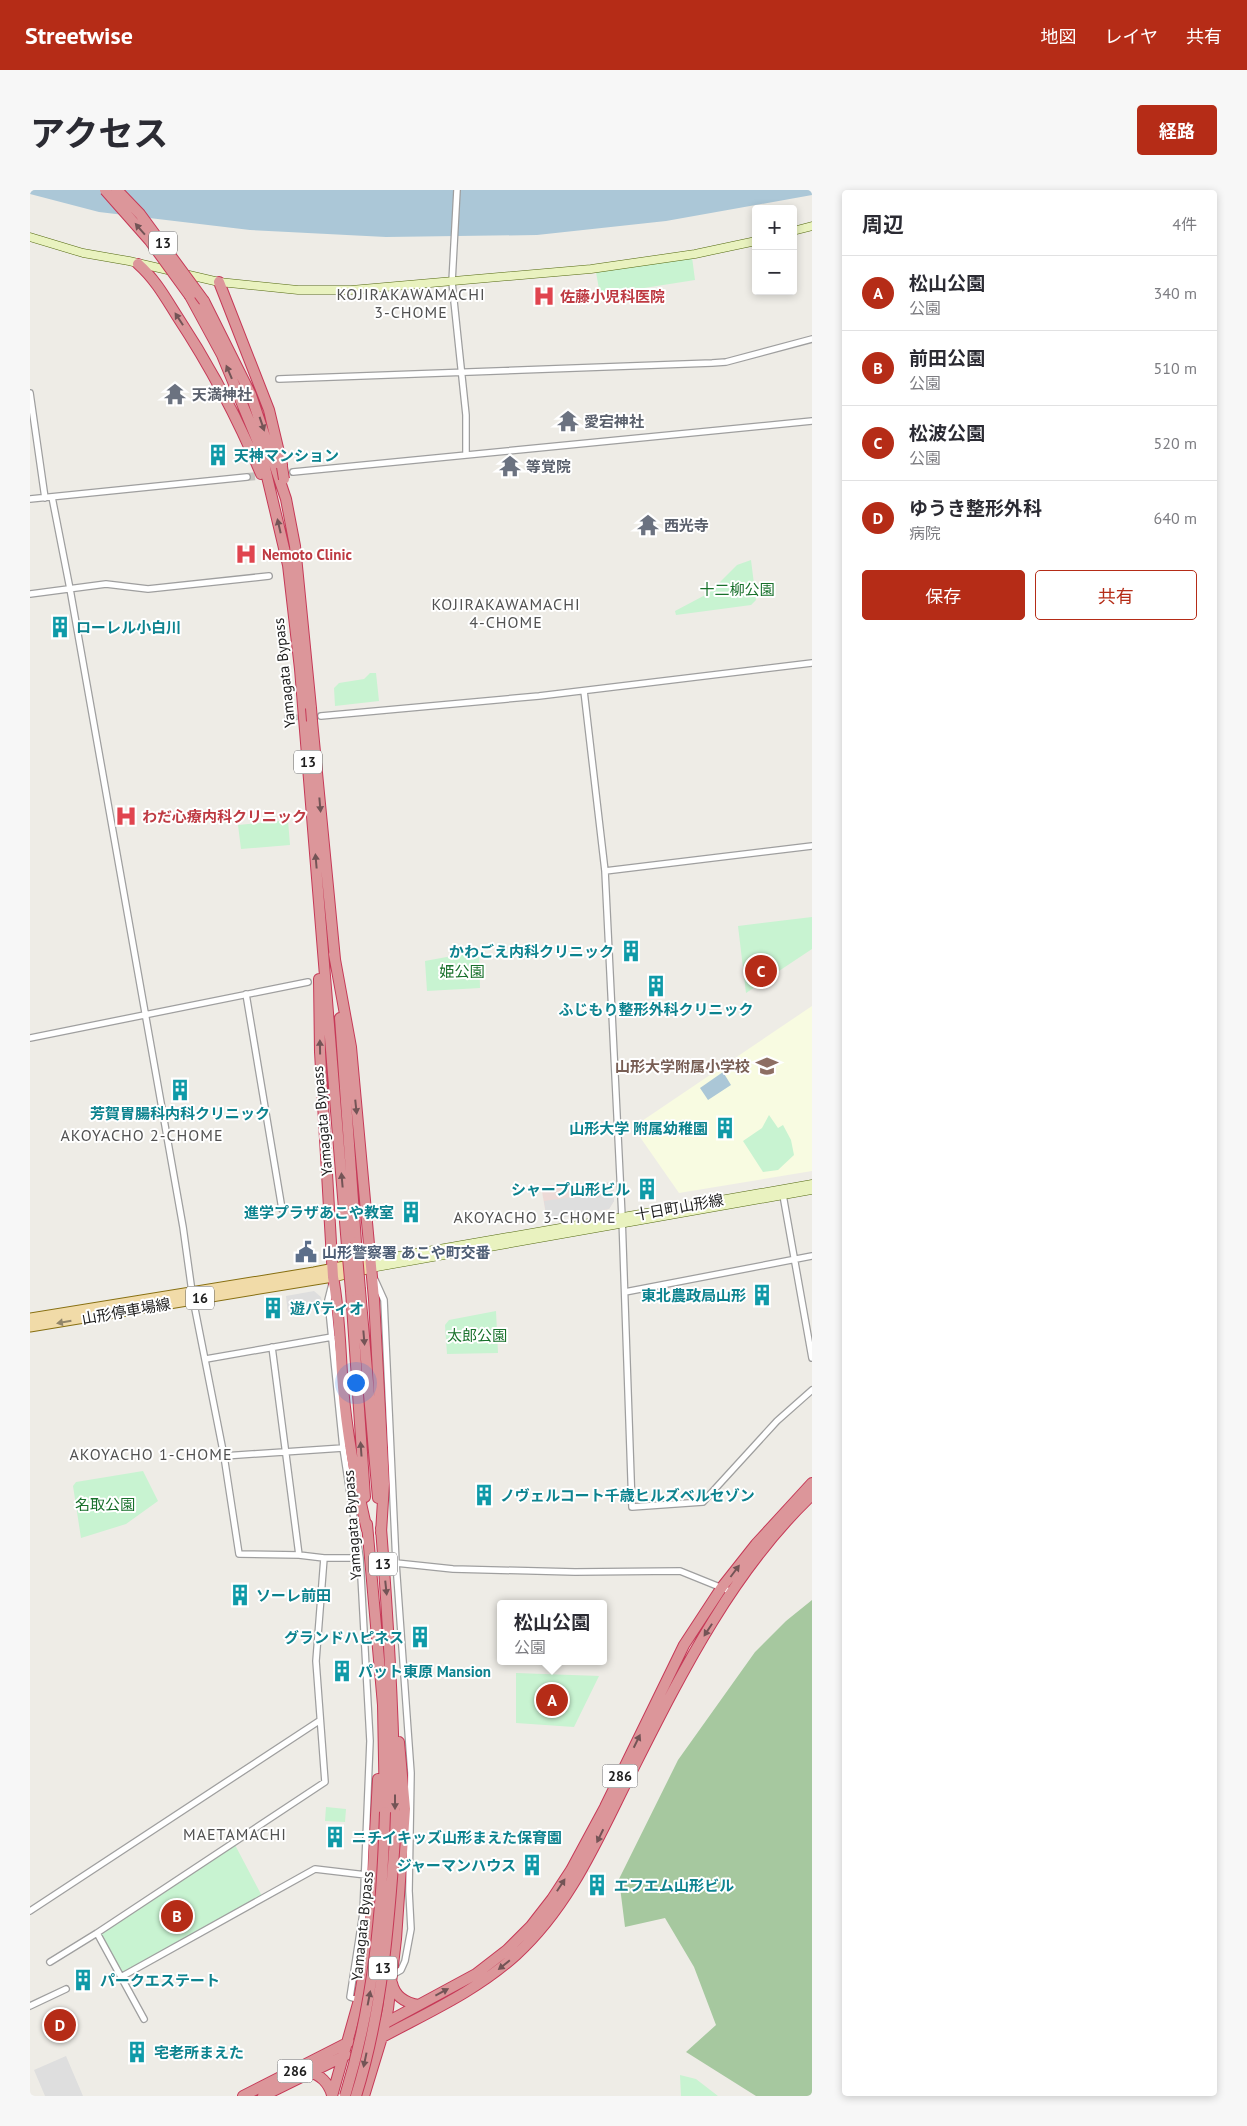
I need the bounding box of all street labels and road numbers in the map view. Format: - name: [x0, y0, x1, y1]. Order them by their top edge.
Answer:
- road number: 13: [149, 232, 177, 254]
- street label: Yamagata Bypass: [269, 617, 299, 729]
- road number: 13: [294, 750, 322, 774]
- street label: Yamagata Bypass: [308, 1065, 336, 1177]
- street label: 十日町山形線: [633, 1190, 725, 1224]
- road number: 16: [186, 1286, 214, 1310]
- street label: 山形停車場線: [80, 1294, 172, 1328]
- street label: Yamagata Bypass: [339, 1469, 365, 1581]
- road number: 13: [369, 1552, 397, 1576]
- road number: 286: [602, 1764, 638, 1788]
- street label: Yamagata Bypass: [347, 1870, 377, 1982]
- road number: 13: [369, 1956, 397, 1980]
- road number: 286: [278, 2060, 312, 2082]

